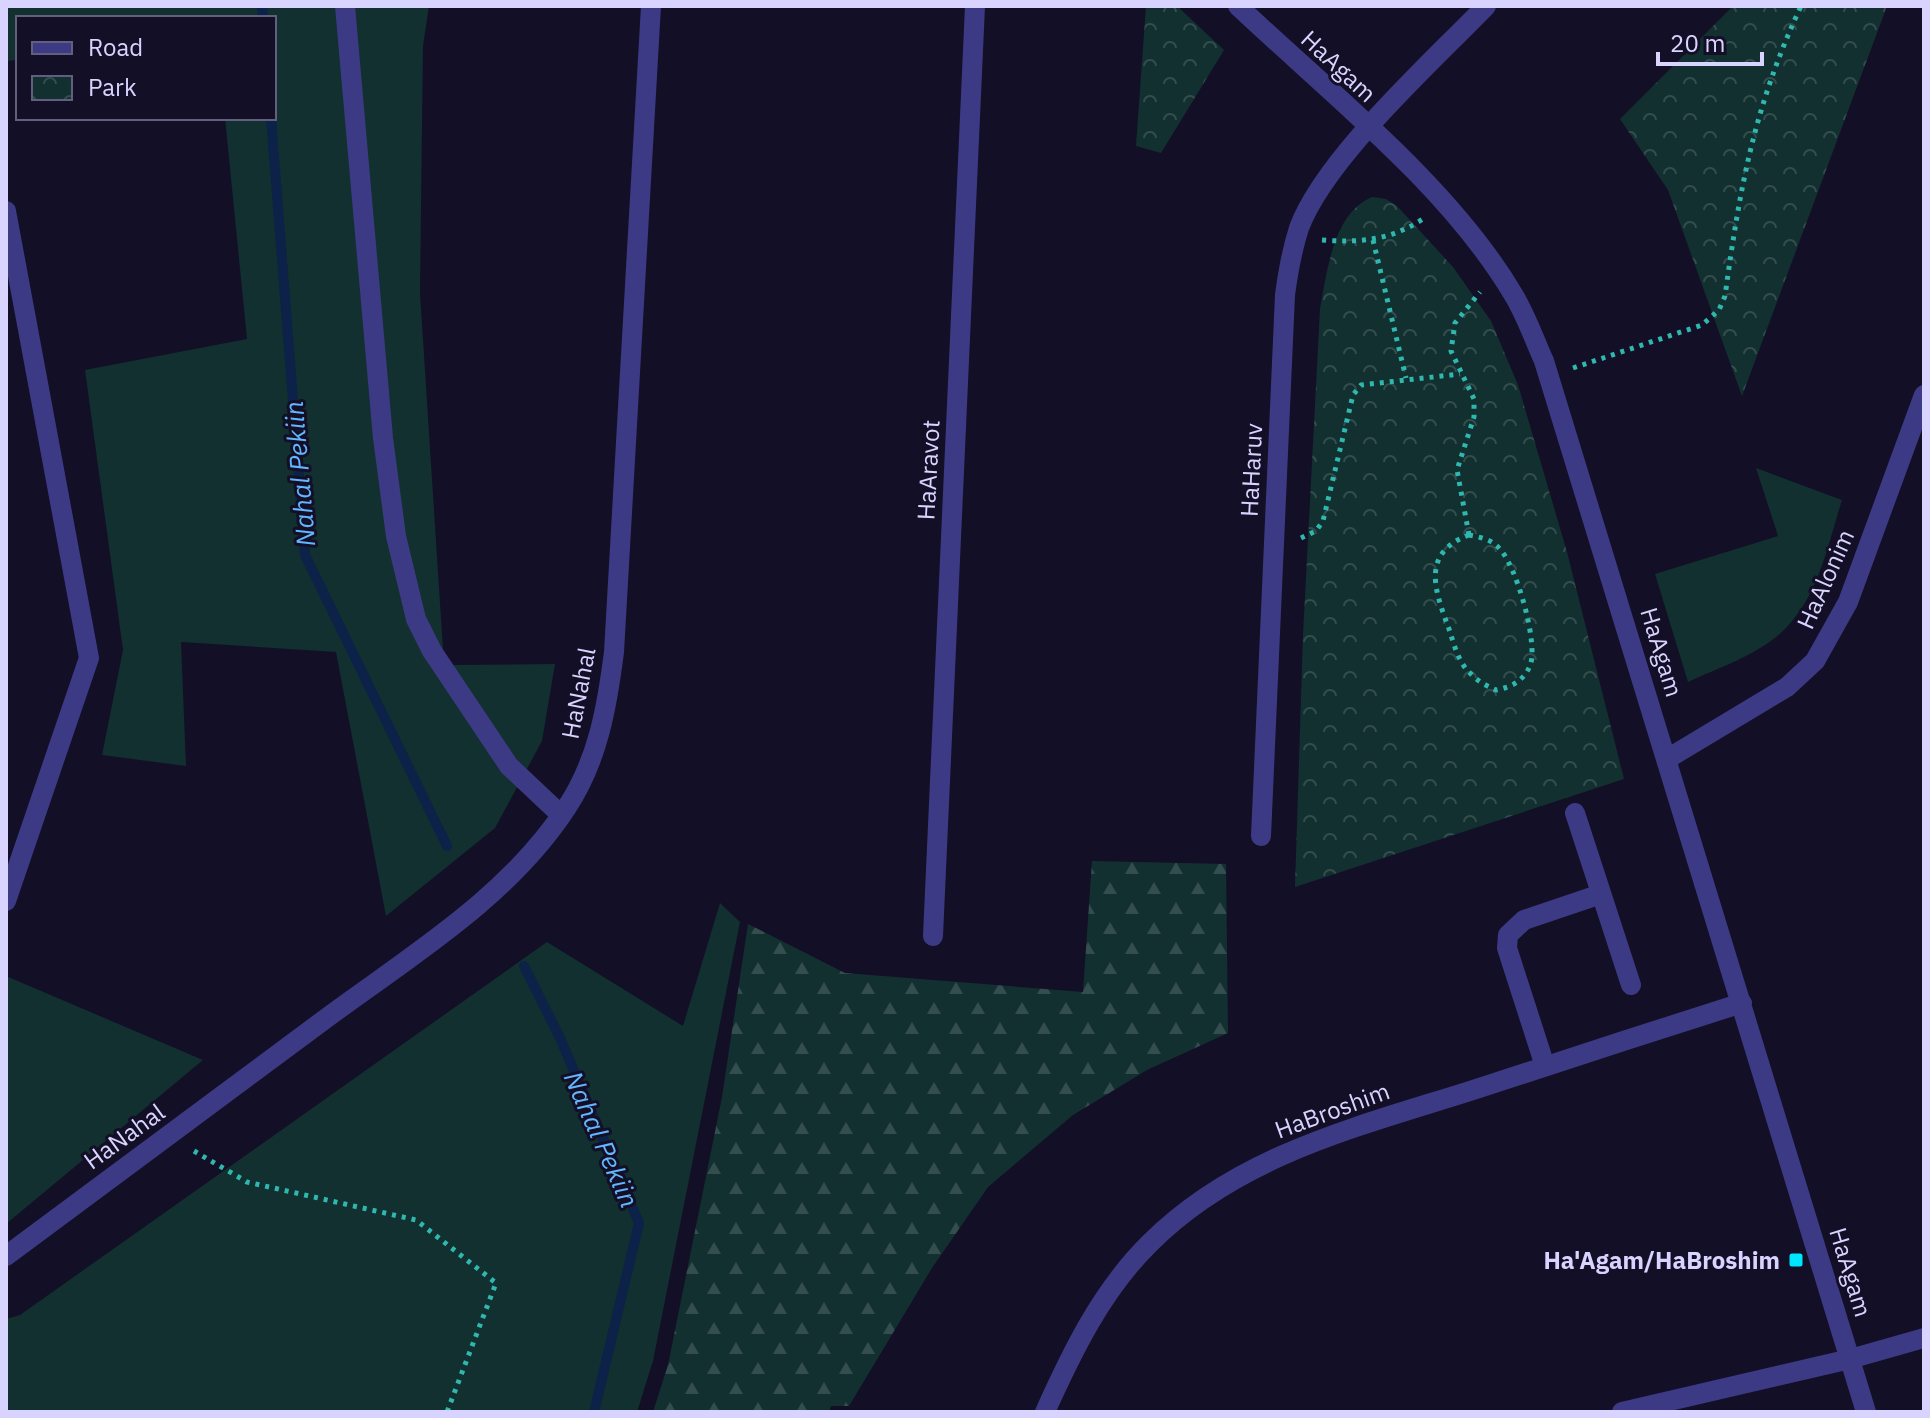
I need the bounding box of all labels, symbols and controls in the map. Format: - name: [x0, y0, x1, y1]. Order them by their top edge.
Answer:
- legend: [16, 16, 276, 120]
- scale bar: [1658, 16, 1762, 66]
- street label: HaAgam: [1295, 23, 1383, 109]
- text: 20 m: [1670, 27, 1725, 59]
- text: Road: [88, 31, 143, 63]
- text: Park: [88, 71, 137, 103]
- water label: Nahal Pekiin: [276, 400, 322, 548]
- street label: HaAravot: [909, 419, 947, 521]
- street label: HaHaruv: [1233, 422, 1269, 518]
- street label: HaAlonim: [1789, 524, 1861, 634]
- street label: HaAgam: [1633, 603, 1691, 701]
- street label: HaNahal: [553, 645, 603, 741]
- water label: Nahal Pekiin: [557, 1065, 647, 1213]
- street label: HaBroshim: [1270, 1074, 1394, 1146]
- street label: HaNahal: [77, 1096, 171, 1176]
- street label: HaAgam: [1822, 1223, 1880, 1321]
- place label: Ha'Agam/HaBroshim: [1543, 1244, 1780, 1276]
- marker: Ha'Agam/HaBroshim: [1787, 1251, 1805, 1269]

